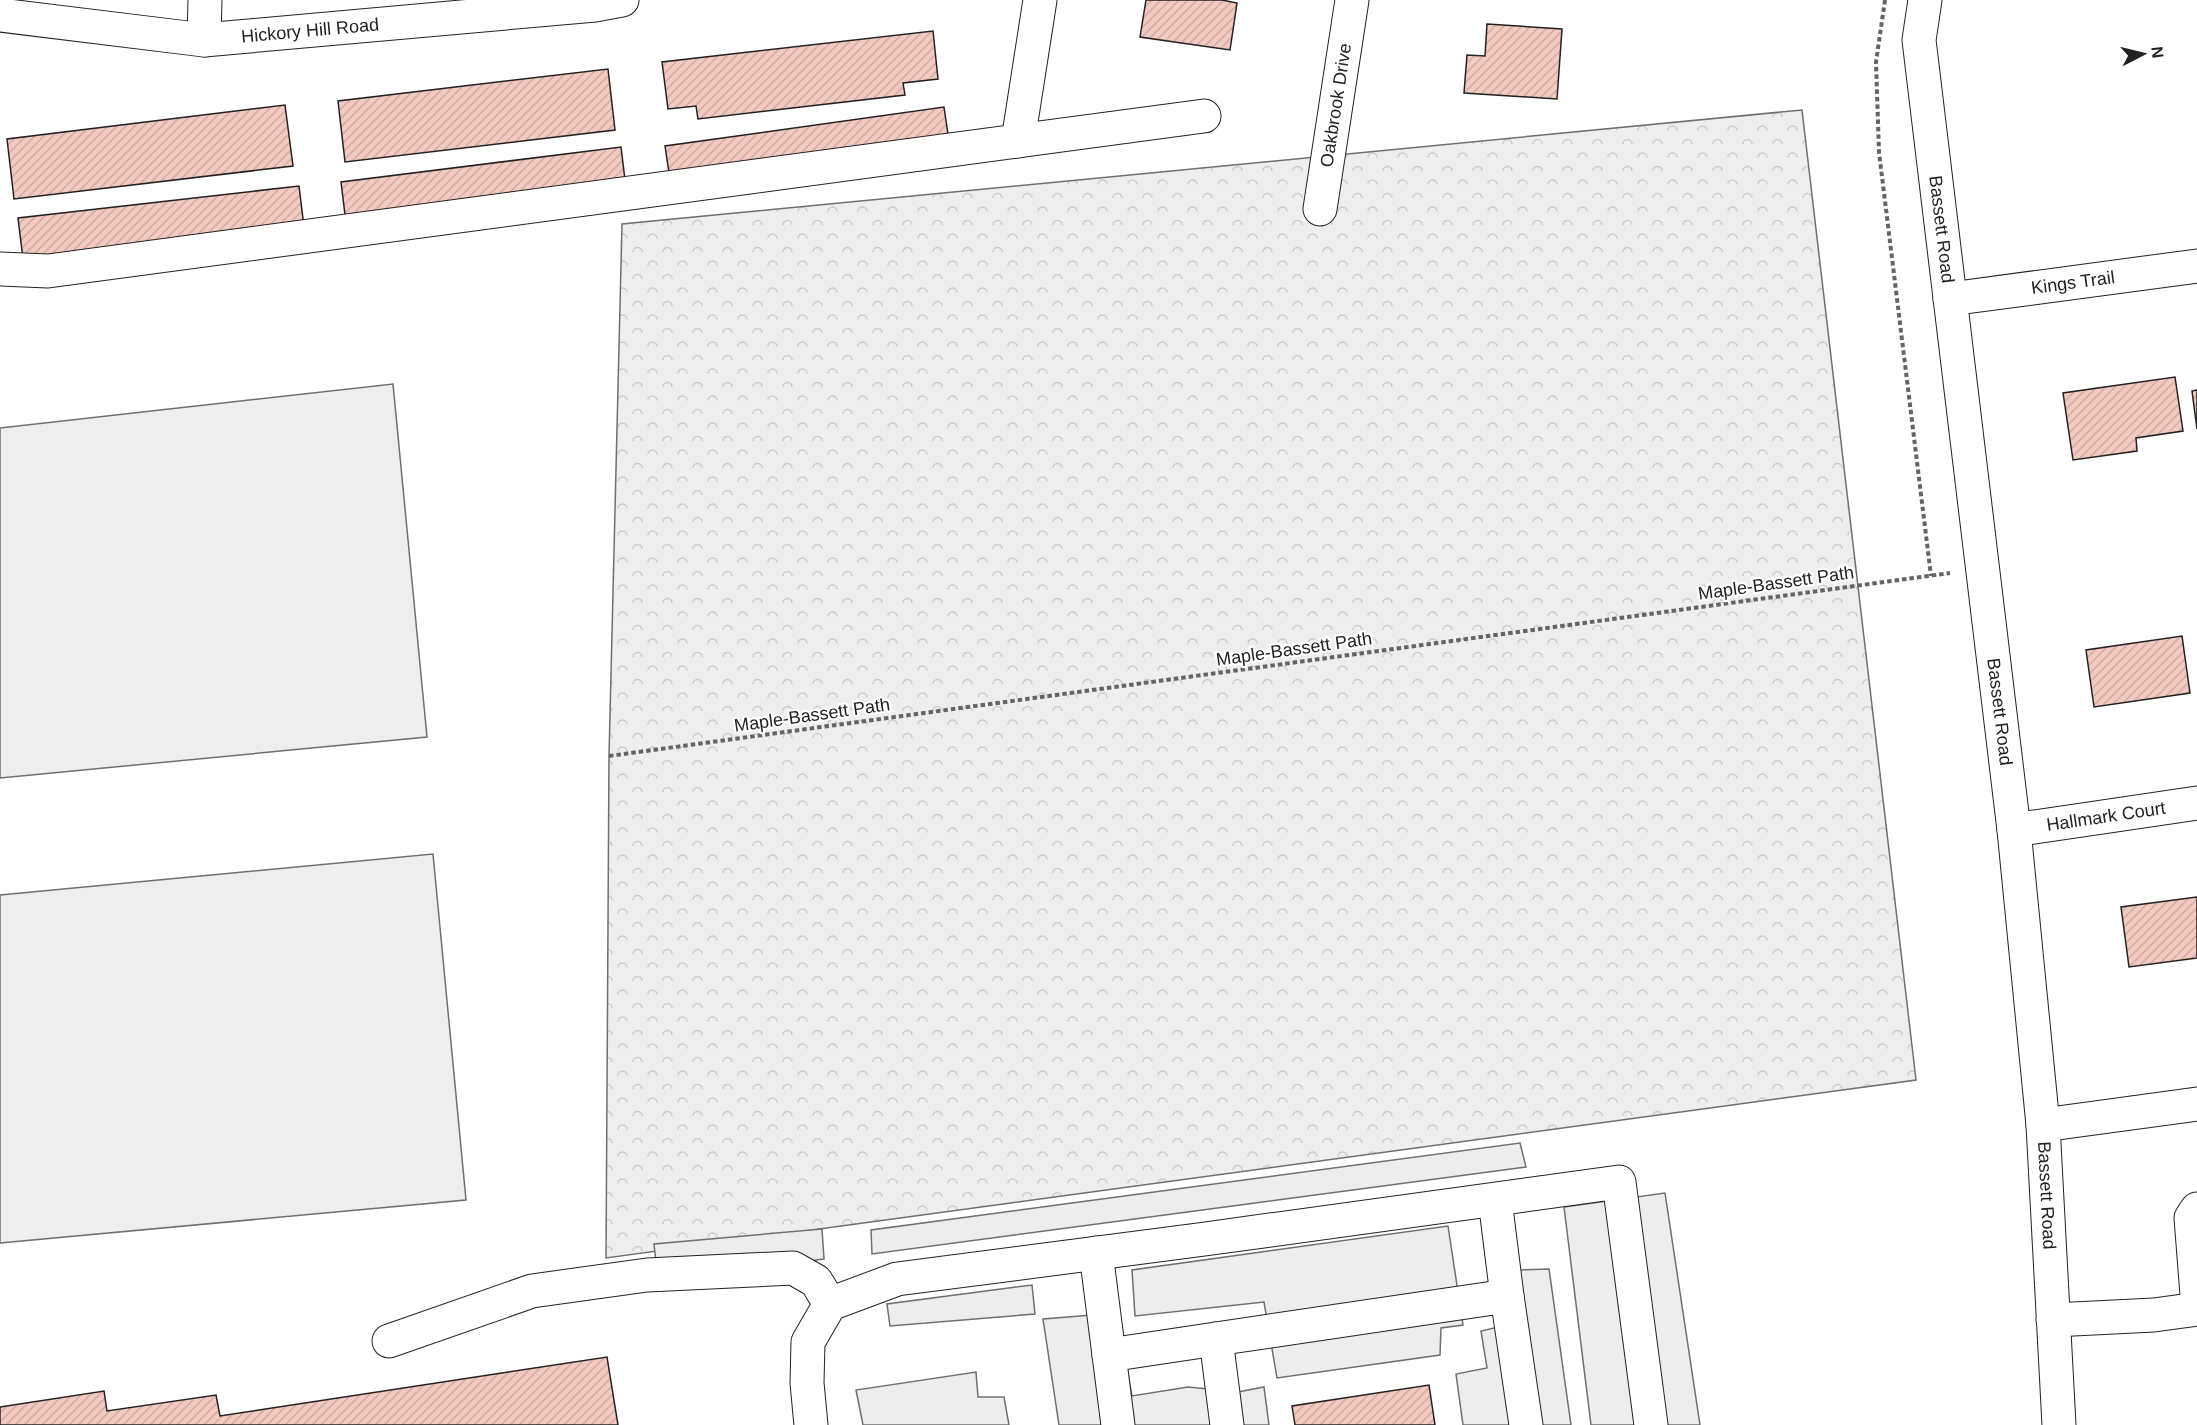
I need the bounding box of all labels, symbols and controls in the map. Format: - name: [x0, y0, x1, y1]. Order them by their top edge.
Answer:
- street label: Hickory Hill Road: [240, 14, 380, 47]
- north arrow: [2113, 24, 2173, 84]
- street label: Oakbrook Drive: [1317, 42, 1355, 169]
- text: N: [2148, 45, 2167, 59]
- street label: Bassett Road: [1925, 174, 1958, 284]
- street label: Kings Trail: [2030, 267, 2116, 298]
- street label: Maple-Bassett Path: [1697, 562, 1855, 604]
- street label: Maple-Bassett Path: [1215, 628, 1373, 670]
- street label: Bassett Road: [1983, 657, 2016, 767]
- street label: Maple-Bassett Path: [733, 694, 891, 736]
- street label: Hallmark Court: [2045, 798, 2167, 835]
- street label: Bassett Road: [2034, 1141, 2060, 1250]

